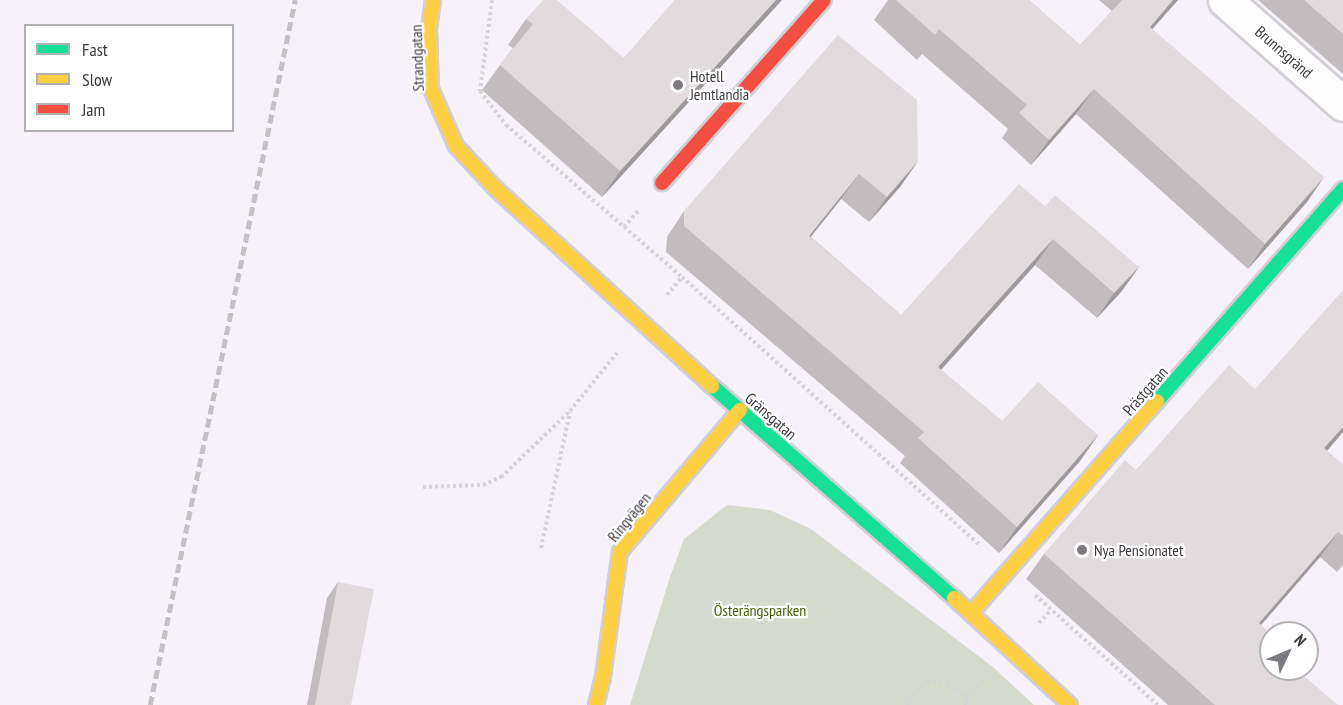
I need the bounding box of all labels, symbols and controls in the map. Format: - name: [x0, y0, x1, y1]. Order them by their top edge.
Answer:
- street label: Brunnsgränd: [1251, 22, 1317, 82]
- legend: [24, 24, 234, 132]
- street label: Strandgatan: [406, 24, 428, 92]
- text: Fast: [82, 38, 108, 61]
- place label: Hotell Jemtlandia: [690, 66, 749, 104]
- text: Slow: [82, 68, 112, 91]
- marker: Hotell Jemtlandia: [671, 78, 685, 92]
- text: Jam: [82, 98, 105, 121]
- street label: Prästgatan: [1119, 363, 1171, 419]
- street label: Gränsgatan: [741, 388, 801, 444]
- street label: Ringvägen: [603, 488, 655, 546]
- place label: Nya Pensionatet: [1094, 540, 1183, 560]
- marker: Nya Pensionatet: [1075, 543, 1089, 557]
- park label: Österängsparken: [714, 600, 806, 620]
- north arrow: [1259, 621, 1319, 681]
- text: N: [1290, 630, 1311, 650]

